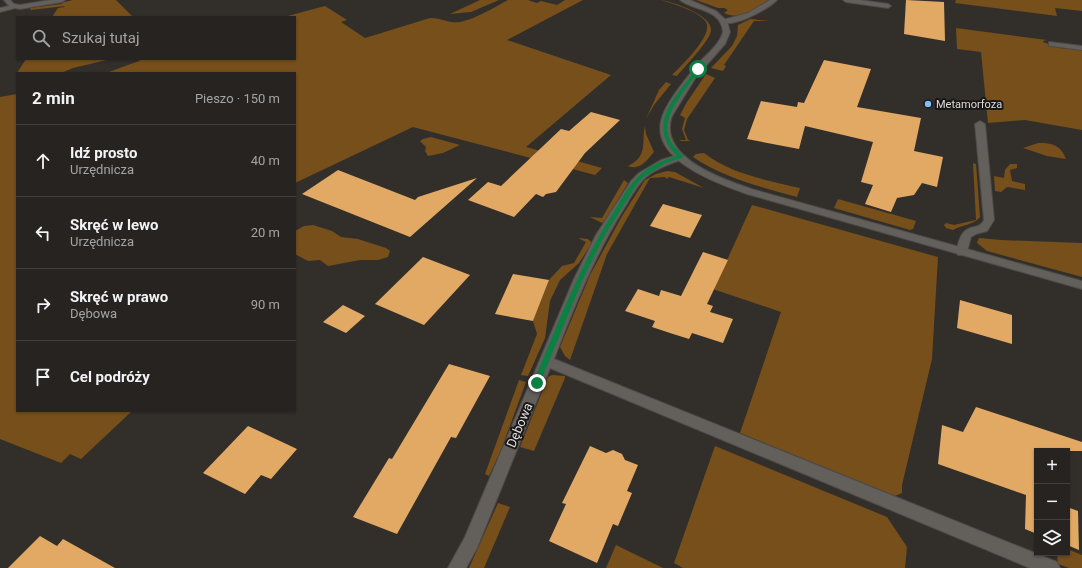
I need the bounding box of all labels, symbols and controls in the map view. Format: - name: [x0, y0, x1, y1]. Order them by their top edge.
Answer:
- search box: [16, 16, 296, 60]
- icon: search: [30, 27, 52, 49]
- text: Szukaj tutaj: [62, 29, 140, 47]
- route start: [689, 60, 707, 78]
- text: 2 min: [32, 88, 75, 108]
- text: Pieszo · 150 m: [195, 91, 280, 106]
- place label: Metamorfoza: [936, 98, 1002, 111]
- marker: Metamorfoza: [923, 99, 933, 109]
- text: Idź prosto: [70, 144, 137, 162]
- icon: ahead: [32, 150, 54, 172]
- text: 40 m: [251, 153, 280, 168]
- text: Urzędnicza: [70, 162, 134, 177]
- text: Skręć w lewo: [70, 216, 159, 234]
- icon: left: [32, 222, 54, 244]
- text: 20 m: [251, 225, 280, 240]
- text: Urzędnicza: [70, 234, 134, 249]
- text: Skręć w prawo: [70, 288, 168, 306]
- icon: right: [32, 294, 54, 316]
- text: 90 m: [251, 297, 280, 312]
- text: Dębowa: [70, 306, 117, 321]
- icon: arrive: [32, 366, 54, 388]
- text: Cel podróży: [70, 368, 150, 386]
- route end: [528, 374, 546, 392]
- street label: Dębowa: [503, 401, 536, 450]
- map controls: [1034, 448, 1070, 556]
- button: +: [1034, 448, 1070, 484]
- button: −: [1034, 484, 1070, 520]
- button: layers: [1034, 520, 1070, 556]

